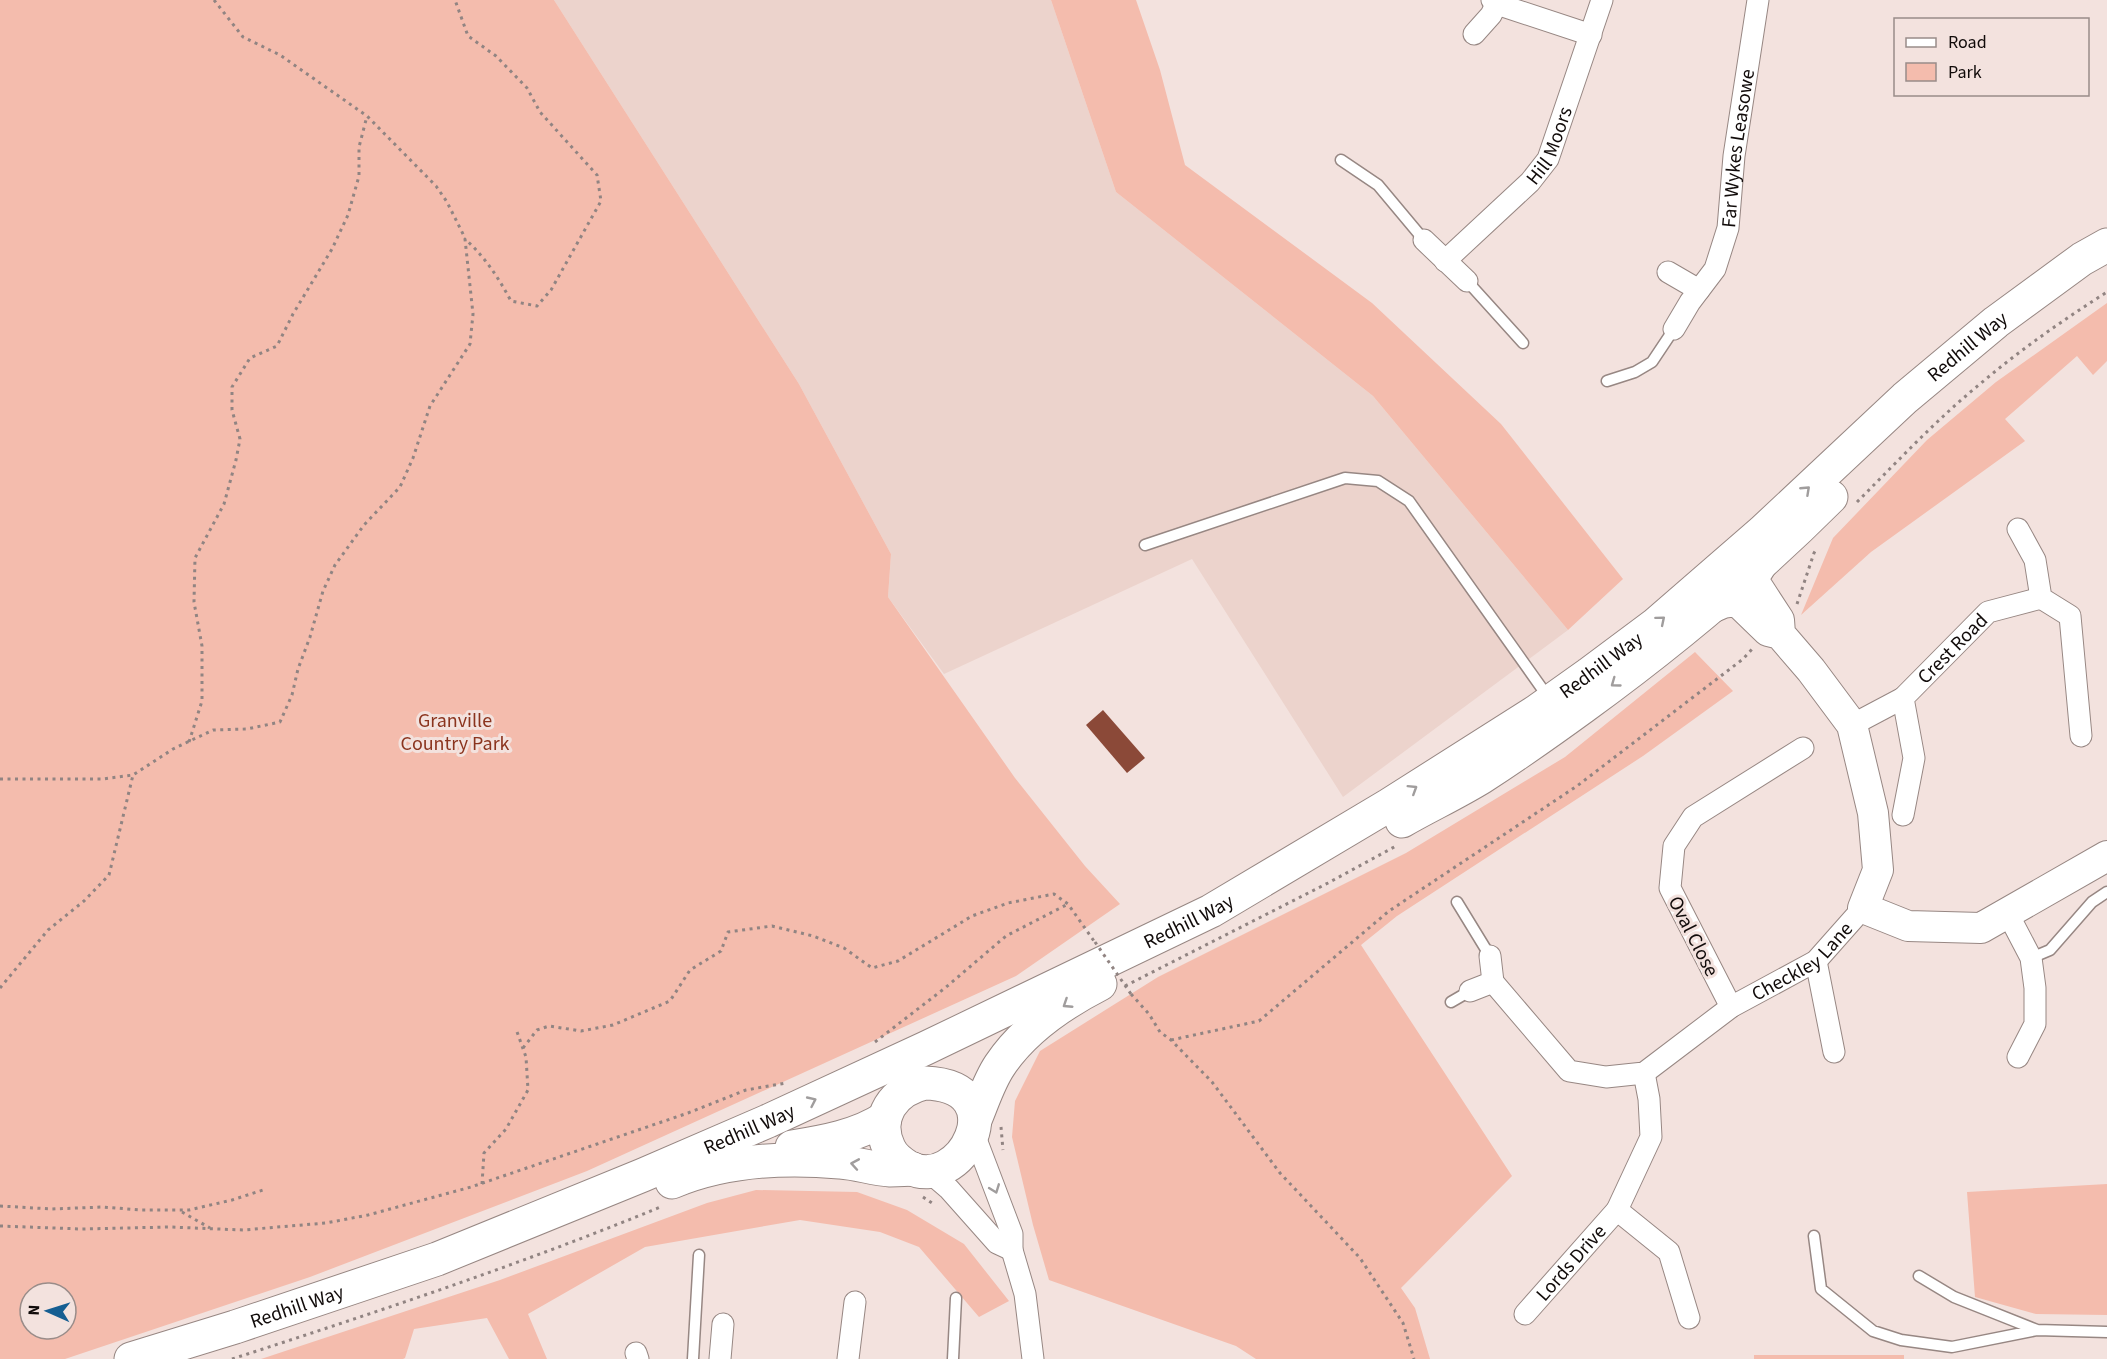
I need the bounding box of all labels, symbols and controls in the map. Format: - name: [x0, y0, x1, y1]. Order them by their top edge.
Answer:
- legend: [1894, 18, 2089, 96]
- text: Road: [1948, 30, 1987, 55]
- text: Park: [1948, 60, 1982, 85]
- street label: Far Wykes Leasowe: [1715, 67, 1762, 229]
- street label: Hill Moors: [1520, 103, 1580, 191]
- street label: Redhill Way: [1921, 305, 2014, 389]
- one-way arrow: [1800, 486, 1810, 497]
- street label: Crest Road: [1911, 607, 1994, 691]
- one-way arrow: [1654, 616, 1665, 627]
- street label: Redhill Way: [1554, 625, 1649, 706]
- one-way arrow: [1611, 676, 1622, 687]
- park label: Granville Country Park: [400, 707, 510, 758]
- one-way arrow: [1407, 786, 1418, 797]
- street label: Redhill Way: [1139, 887, 1240, 956]
- street label: Oval Close: [1661, 891, 1725, 982]
- street label: Checkley Lane: [1747, 916, 1860, 1008]
- one-way arrow: [1063, 997, 1074, 1008]
- one-way arrow: [806, 1096, 817, 1108]
- street label: Redhill Way: [699, 1097, 800, 1162]
- one-way arrow: [850, 1158, 860, 1171]
- one-way arrow: [987, 1183, 1000, 1194]
- street label: Lords Drive: [1530, 1218, 1613, 1307]
- street label: Redhill Way: [247, 1278, 348, 1336]
- north arrow: [18, 1281, 78, 1341]
- text: N: [23, 1304, 45, 1316]

